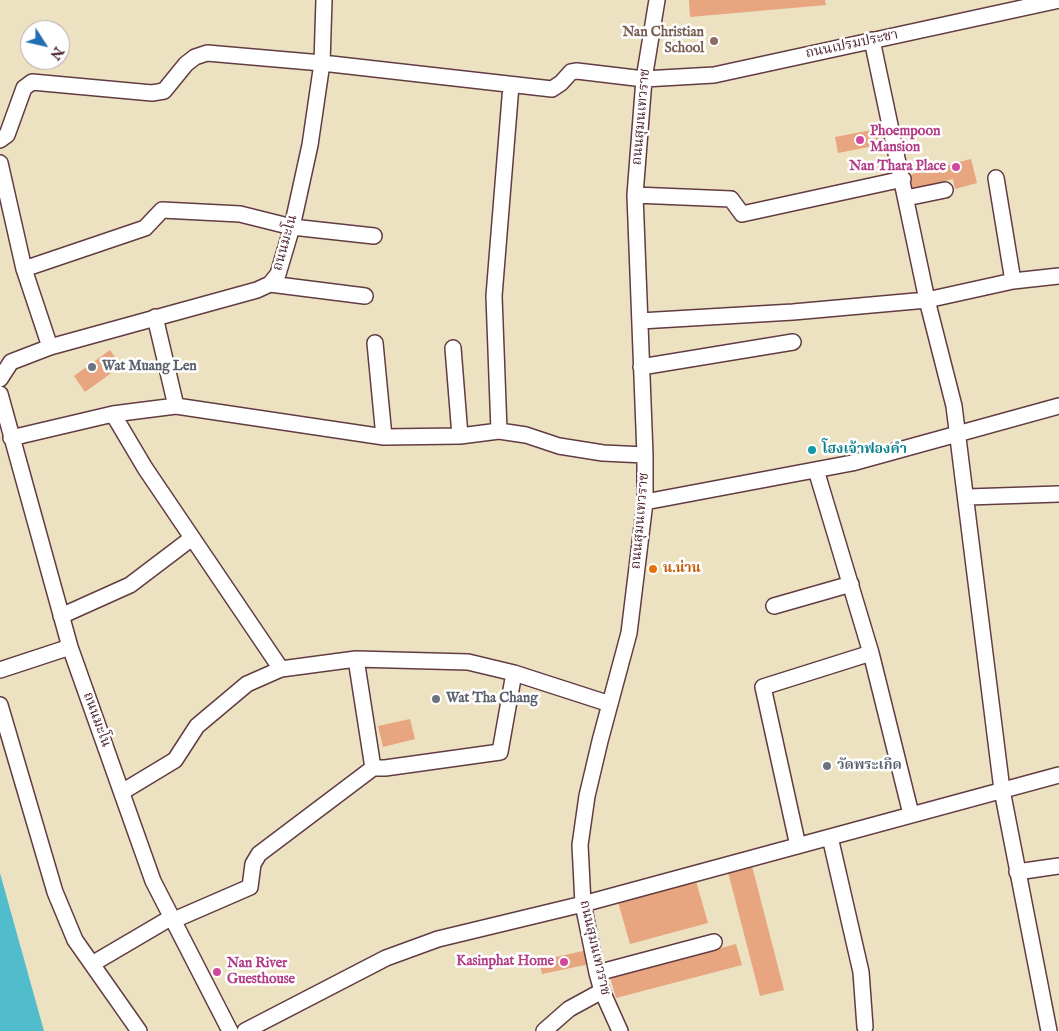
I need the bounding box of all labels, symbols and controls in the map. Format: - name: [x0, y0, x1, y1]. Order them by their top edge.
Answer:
- north arrow: [20, 20, 70, 70]
- place label: Nan Christian School: [622, 25, 704, 58]
- street label: ถนนเปรมประชา: [804, 27, 900, 63]
- marker: Nan Christian School: [708, 35, 720, 47]
- text: N: [46, 43, 67, 63]
- street label: ถนนสุมนเทวราช: [629, 68, 655, 166]
- place label: Phoempoon Mansion: [870, 124, 940, 156]
- marker: Phoempoon Mansion: [854, 134, 866, 146]
- place label: Nan Thara Place: [849, 159, 946, 175]
- marker: Nan Thara Place: [950, 161, 962, 173]
- street label: ถนนมะโน: [270, 213, 302, 273]
- place label: Wat Muang Len: [102, 359, 197, 375]
- marker: Wat Muang Len: [86, 361, 98, 373]
- place label: โฮงเจ้าฟองคำ: [822, 442, 907, 458]
- marker: โฮงเจ้าฟองคำ: [806, 444, 818, 456]
- street label: ถนนสุมนเทวราช: [628, 472, 654, 570]
- place label: น.น่าน: [663, 561, 701, 577]
- marker: น.น่าน: [647, 563, 659, 575]
- street label: ถนนมะโน: [78, 690, 114, 750]
- place label: Wat Tha Chang: [446, 691, 538, 707]
- marker: Wat Tha Chang: [430, 693, 442, 705]
- place label: วัดพระเกิด: [837, 758, 902, 774]
- marker: วัดพระเกิด: [821, 760, 833, 772]
- street label: ถนนสุมนเทวราช: [575, 899, 613, 997]
- place label: Kasinphat Home: [456, 954, 554, 970]
- place label: Nan River Guesthouse: [227, 956, 295, 989]
- marker: Kasinphat Home: [558, 956, 570, 968]
- marker: Nan River Guesthouse: [211, 966, 223, 978]

